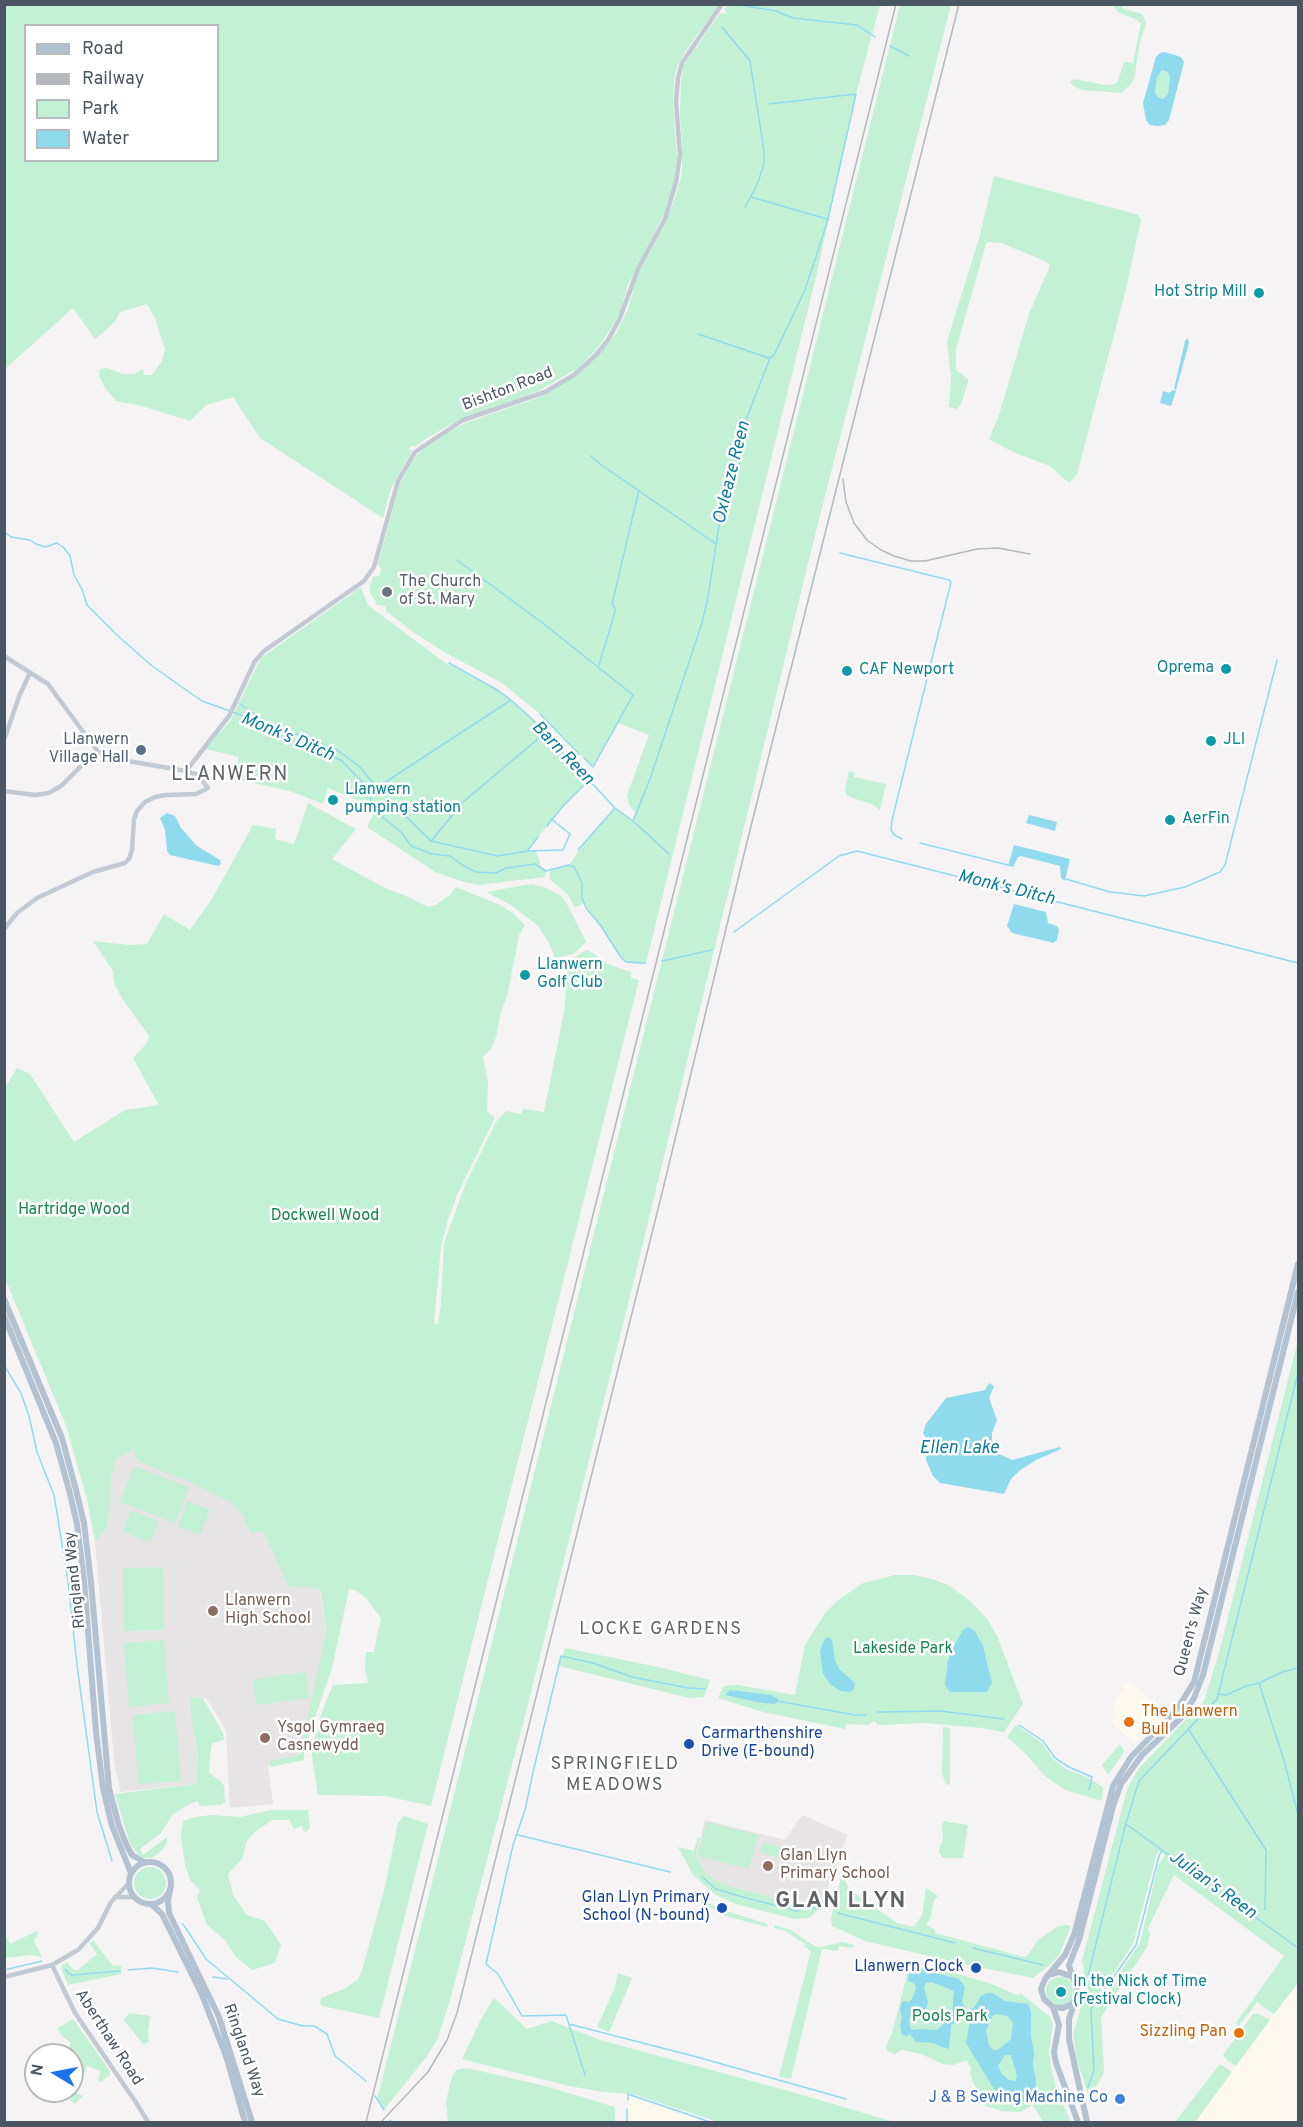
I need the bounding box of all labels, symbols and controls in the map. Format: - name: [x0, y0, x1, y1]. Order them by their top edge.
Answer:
- legend: [24, 24, 219, 162]
- text: Road: [82, 38, 124, 61]
- text: Railway: [82, 68, 144, 91]
- text: Park: [82, 98, 119, 121]
- text: Water: [82, 128, 129, 151]
- place label: Hot Strip Mill: [1154, 283, 1247, 303]
- marker: Hot Strip Mill: [1252, 286, 1266, 300]
- street label: Bishton Road: [460, 364, 556, 416]
- water label: Oxleaze Reen: [710, 419, 756, 527]
- place label: The Church of St. Mary: [399, 573, 481, 611]
- marker: The Church of St. Mary: [380, 585, 394, 599]
- place label: Oprema: [1157, 659, 1214, 679]
- place label: CAF Newport: [859, 661, 954, 681]
- marker: Oprema: [1219, 662, 1233, 676]
- marker: CAF Newport: [840, 664, 854, 678]
- water label: Monk's Ditch: [237, 709, 337, 767]
- water label: Barn Reen: [526, 717, 598, 791]
- place label: Llanwern Village Hall: [49, 731, 129, 769]
- place label: JLI: [1223, 731, 1245, 751]
- marker: JLI: [1204, 734, 1218, 748]
- marker: Llanwern Village Hall: [134, 743, 148, 757]
- district label: LLANWERN: [171, 764, 289, 788]
- place label: Llanwern pumping station: [345, 781, 461, 819]
- marker: Llanwern pumping station: [326, 793, 340, 807]
- place label: AerFin: [1182, 810, 1230, 830]
- marker: AerFin: [1163, 813, 1177, 827]
- water label: Monk's Ditch: [955, 867, 1057, 911]
- place label: Llanwern Golf Club: [537, 956, 603, 994]
- marker: Llanwern Golf Club: [518, 968, 532, 982]
- park label: Hartridge Wood: [18, 1201, 130, 1221]
- park label: Dockwell Wood: [271, 1207, 379, 1227]
- water label: Ellen Lake: [919, 1438, 999, 1460]
- street label: Ringland Way: [61, 1530, 91, 1630]
- street label: Queen's Way: [1171, 1585, 1213, 1679]
- place label: Llanwern High School: [225, 1592, 311, 1630]
- marker: Llanwern High School: [206, 1604, 220, 1618]
- district label: LOCKE GARDENS: [579, 1619, 743, 1641]
- park label: Lakeside Park: [853, 1640, 953, 1660]
- place label: The Llanwern Bull: [1141, 1703, 1238, 1741]
- marker: The Llanwern Bull: [1122, 1715, 1136, 1729]
- place label: Ysgol Gymraeg Casnewydd: [277, 1719, 385, 1757]
- place label: Carmarthenshire Drive (E-bound): [701, 1725, 823, 1763]
- marker: Ysgol Gymraeg Casnewydd: [258, 1731, 272, 1745]
- marker: Carmarthenshire Drive (E-bound): [682, 1737, 696, 1751]
- district label: SPRINGFIELD MEADOWS: [551, 1754, 679, 1796]
- place label: Glan Llyn Primary School: [780, 1847, 890, 1885]
- water label: Julian's Reen: [1164, 1847, 1260, 1925]
- marker: Glan Llyn Primary School: [761, 1859, 775, 1873]
- place label: Glan Llyn Primary School (N-bound): [582, 1889, 710, 1927]
- district label: GLAN LLYN: [775, 1890, 907, 1916]
- marker: Glan Llyn Primary School (N-bound): [715, 1901, 729, 1915]
- place label: Llanwern Clock: [854, 1958, 964, 1978]
- marker: Llanwern Clock: [969, 1961, 983, 1975]
- place label: In the Nick of Time (Festival Clock): [1073, 1973, 1207, 2011]
- marker: In the Nick of Time (Festival Clock): [1054, 1985, 1068, 1999]
- street label: Aberthaw Road: [70, 1986, 146, 2090]
- street label: Ringland Way: [218, 2002, 268, 2100]
- park label: Pools Park: [912, 2008, 988, 2028]
- place label: Sizzling Pan: [1140, 2023, 1227, 2043]
- marker: Sizzling Pan: [1232, 2026, 1246, 2040]
- north arrow: [24, 2043, 84, 2103]
- text: N: [27, 2063, 49, 2078]
- place label: J & B Sewing Machine Co: [928, 2089, 1108, 2109]
- marker: J & B Sewing Machine Co: [1113, 2092, 1127, 2106]

